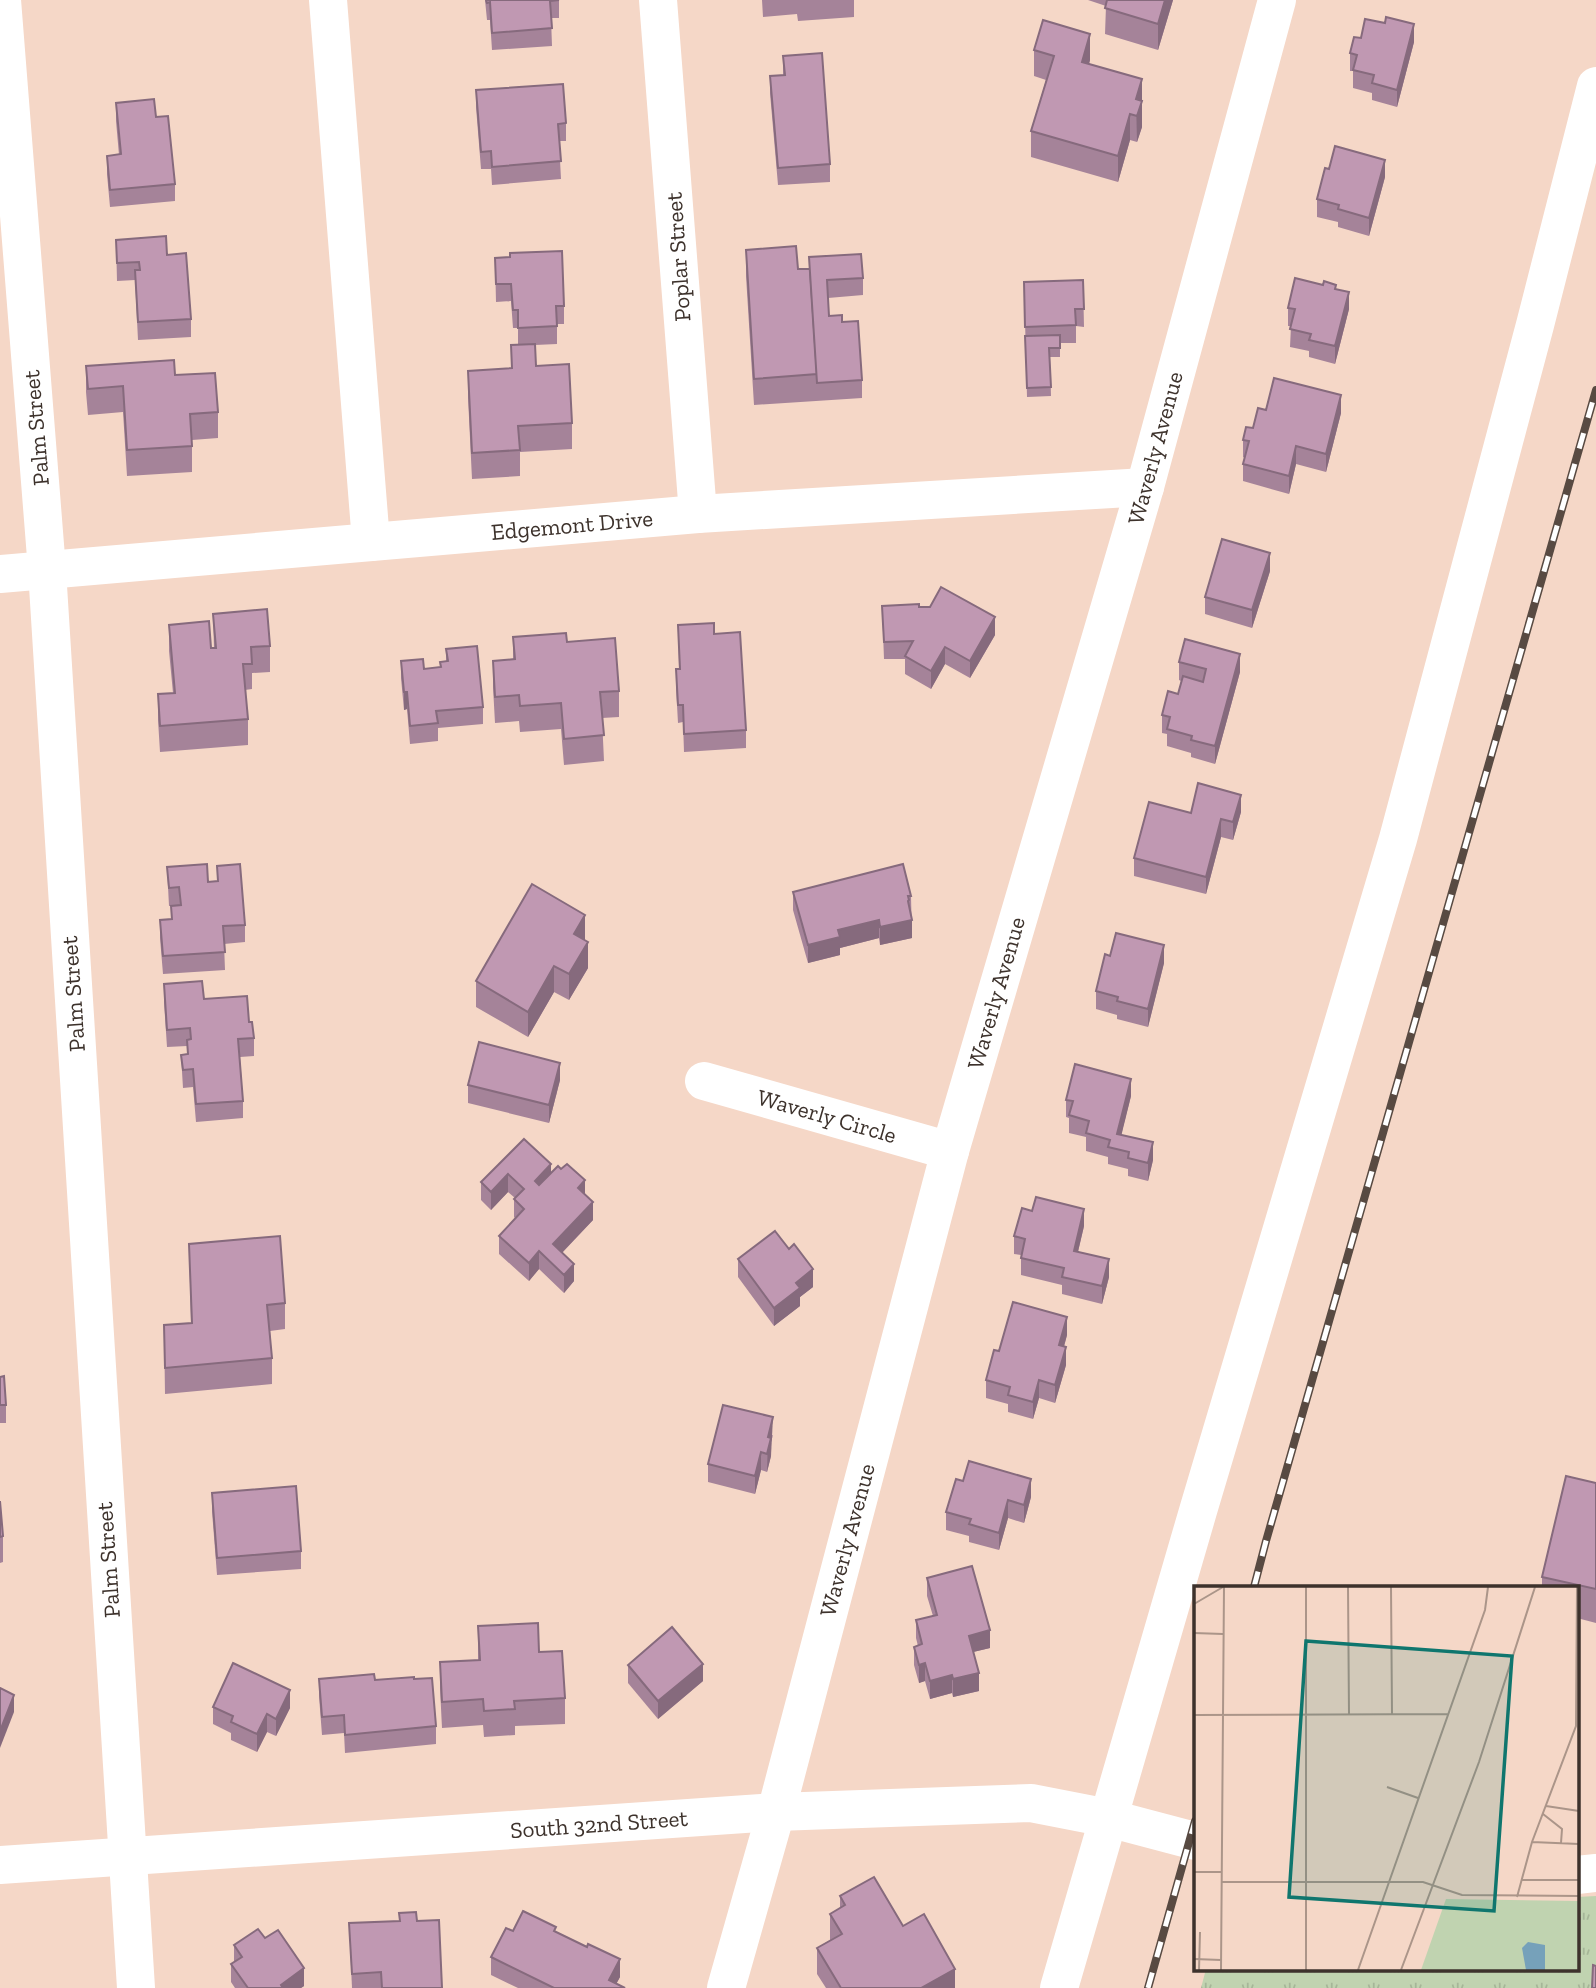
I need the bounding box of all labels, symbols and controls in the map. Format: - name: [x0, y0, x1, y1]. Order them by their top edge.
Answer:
- street label: Poplar Street: [659, 191, 696, 323]
- street label: Waverly Avenue: [1121, 368, 1189, 528]
- street label: Palm Street: [17, 369, 55, 487]
- street label: Edgemont Drive: [490, 504, 654, 546]
- street label: Waverly Avenue: [961, 914, 1031, 1072]
- street label: Palm Street: [55, 935, 91, 1053]
- street label: Waverly Circle: [754, 1083, 900, 1149]
- street label: Waverly Avenue: [813, 1460, 881, 1620]
- street label: Palm Street: [90, 1501, 126, 1619]
- inset map: [1194, 1586, 1578, 1970]
- street label: South 32nd Street: [509, 1804, 689, 1844]

